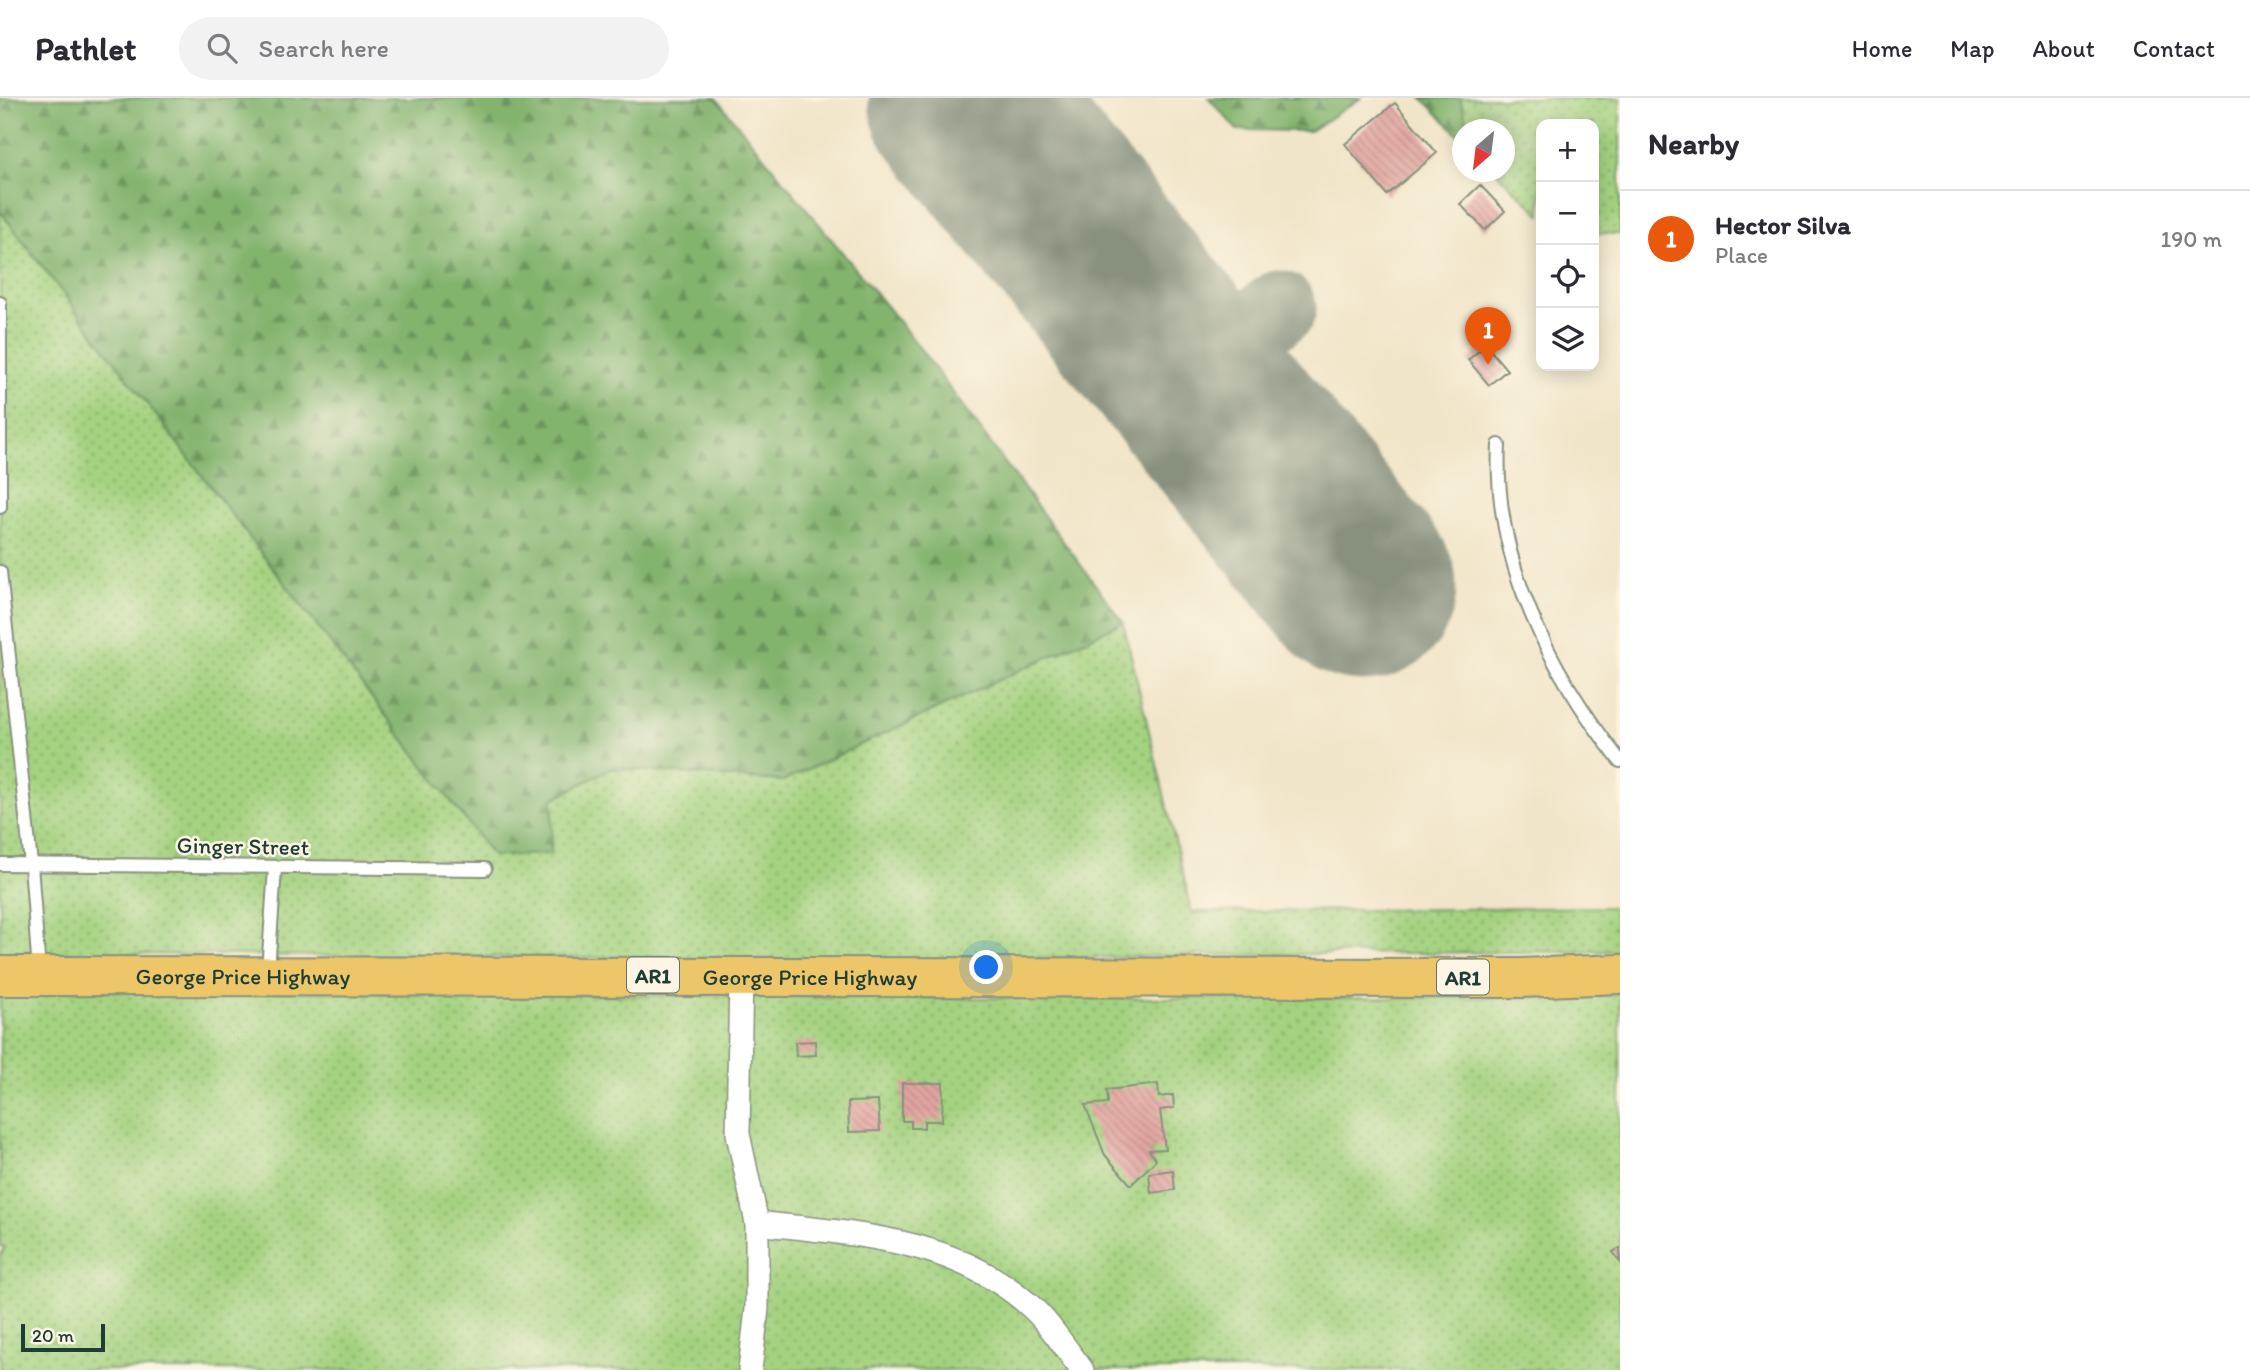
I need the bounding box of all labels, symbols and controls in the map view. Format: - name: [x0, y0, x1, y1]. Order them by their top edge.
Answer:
- search box: [179, 17, 669, 80]
- text: Pathlet: [35, 29, 137, 68]
- icon: search: [203, 29, 241, 67]
- text: Search here: [259, 32, 389, 64]
- text: Home: [1852, 34, 1912, 63]
- text: Map: [1950, 34, 1994, 63]
- text: About: [2032, 34, 2095, 63]
- text: Contact: [2133, 34, 2215, 63]
- north arrow: [1452, 119, 1515, 182]
- map controls: [1536, 119, 1599, 371]
- button: +: [1536, 119, 1599, 182]
- text: Nearby: [1648, 125, 1739, 162]
- button: −: [1536, 182, 1599, 245]
- text: Hector Silva: [1715, 209, 1851, 241]
- text: 1: [1666, 225, 1676, 253]
- text: 190 m: [2161, 225, 2222, 253]
- text: Place: [1715, 241, 1768, 269]
- button: locate: [1536, 245, 1599, 308]
- pin: 1: [1465, 307, 1511, 365]
- button: layers: [1536, 308, 1599, 371]
- street label: Ginger Street: [176, 831, 310, 861]
- your location: [969, 950, 1003, 984]
- road number: AR1: [627, 958, 679, 992]
- road number: AR1: [1437, 960, 1489, 994]
- street label: George Price Highway: [136, 962, 351, 990]
- street label: George Price Highway: [703, 963, 918, 991]
- scale bar: [21, 1321, 105, 1353]
- text: 20 m: [32, 1324, 74, 1347]

